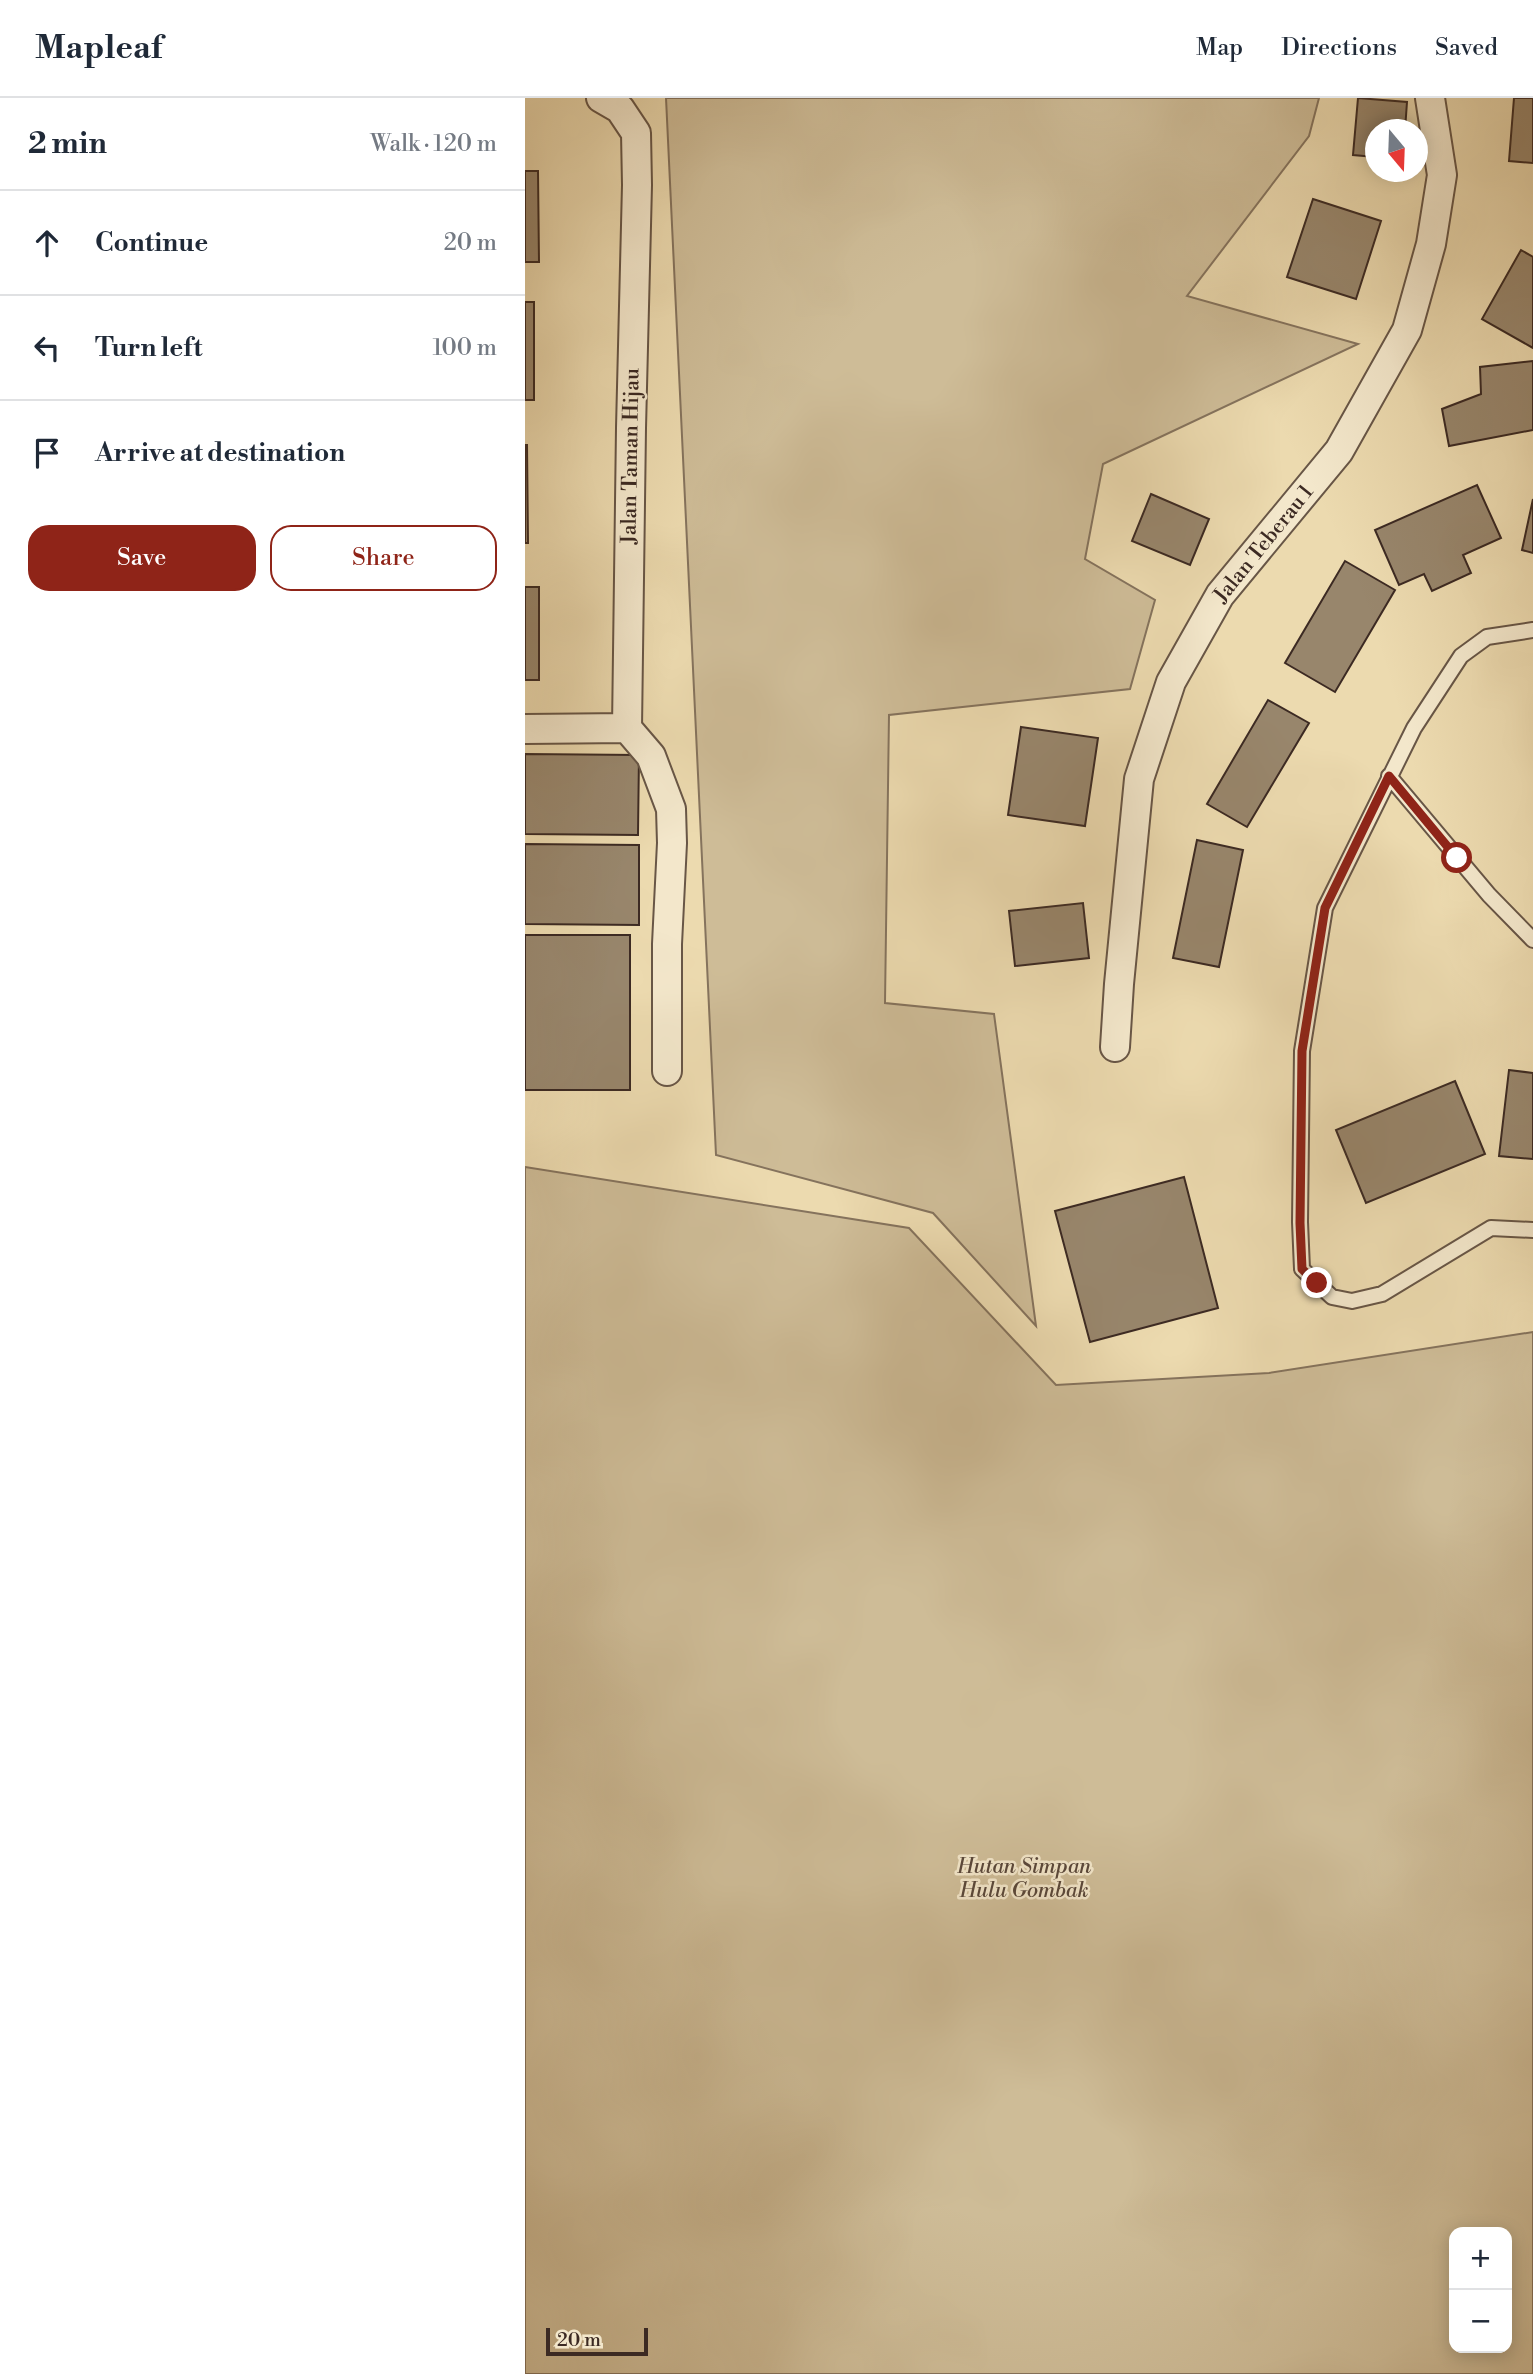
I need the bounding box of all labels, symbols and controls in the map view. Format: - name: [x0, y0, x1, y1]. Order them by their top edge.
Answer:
- text: Mapleaf: [35, 28, 162, 69]
- text: Map: [1196, 33, 1243, 63]
- text: Directions: [1281, 33, 1397, 63]
- text: Saved: [1435, 33, 1498, 63]
- north arrow: [1365, 119, 1428, 182]
- text: 2 min: [28, 125, 107, 163]
- text: Walk · 120 m: [370, 130, 497, 158]
- icon: ahead: [28, 224, 66, 262]
- text: Continue: [95, 227, 208, 259]
- text: 20 m: [444, 229, 497, 257]
- icon: left: [28, 329, 66, 367]
- text: Turn left: [95, 332, 203, 364]
- text: 100 m: [432, 334, 497, 362]
- street label: Jalan Taman Hijau: [616, 368, 646, 545]
- icon: arrive: [28, 434, 66, 472]
- text: Arrive at destination: [95, 437, 345, 469]
- street label: Jalan Teberau 1: [1208, 480, 1319, 609]
- button: Save: [28, 525, 256, 591]
- button: Share: [270, 525, 497, 591]
- route start: [1441, 842, 1472, 873]
- route end: [1301, 1267, 1332, 1298]
- park label: Hutan Simpan Hulu Gombak: [956, 1854, 1091, 1904]
- map controls: [1449, 2227, 1512, 2353]
- button: +: [1449, 2227, 1512, 2290]
- button: −: [1449, 2290, 1512, 2353]
- scale bar: [546, 2325, 647, 2357]
- text: 20 m: [557, 2328, 601, 2352]

